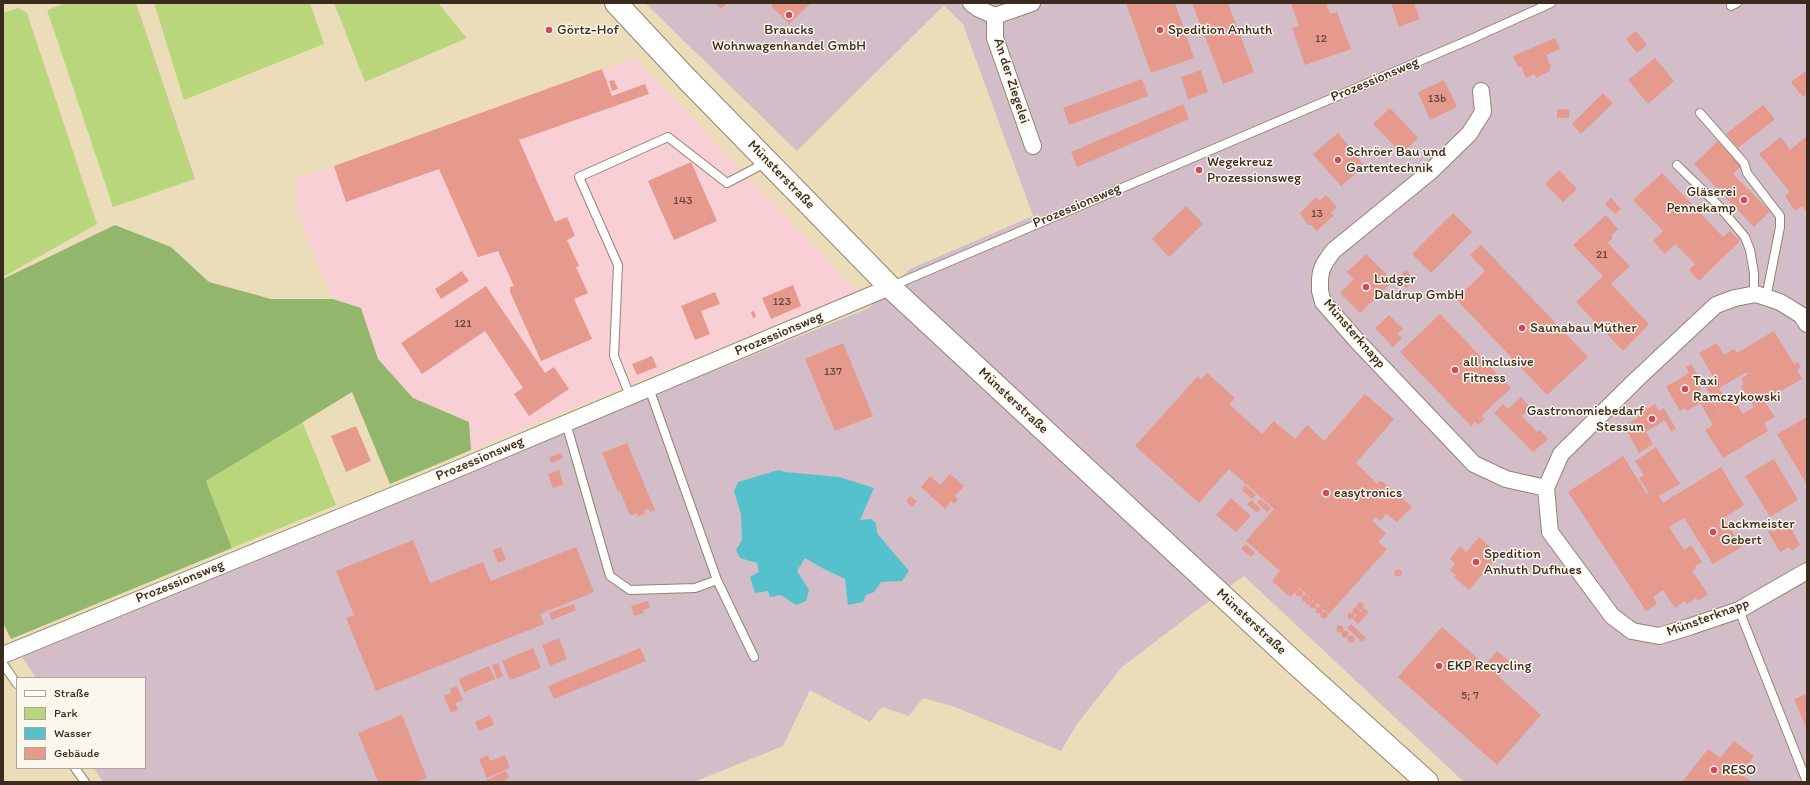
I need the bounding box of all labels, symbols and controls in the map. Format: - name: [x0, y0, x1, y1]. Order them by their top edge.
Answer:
- marker: Braucks Wohnwagenhandel GmbH: [784, 10, 794, 20]
- place label: Görtz-Hof: [557, 22, 619, 38]
- place label: Braucks Wohnwagenhandel GmbH: [712, 22, 866, 54]
- place label: Spedition Anhuth: [1168, 22, 1273, 38]
- marker: Görtz-Hof: [544, 25, 554, 35]
- marker: Spedition Anhuth: [1155, 25, 1165, 35]
- house number: 12: [1315, 32, 1327, 46]
- street label: An der Ziegelei: [989, 36, 1033, 126]
- street label: Prozessionsweg: [1328, 54, 1422, 106]
- house number: 13b: [1428, 92, 1446, 106]
- street label: Münsterstraße: [744, 137, 818, 213]
- place label: Schröer Bau und Gartentechnik: [1346, 144, 1446, 176]
- place label: Wegekreuz Prozessionsweg: [1207, 154, 1301, 186]
- marker: Schröer Bau und Gartentechnik: [1333, 155, 1343, 165]
- marker: Wegekreuz Prozessionsweg: [1194, 165, 1204, 175]
- street label: Prozessionsweg: [1030, 180, 1124, 232]
- place label: Gläserei Pennekamp: [1667, 184, 1736, 216]
- house number: 143: [673, 194, 693, 208]
- marker: Gläserei Pennekamp: [1739, 195, 1749, 205]
- house number: 13: [1311, 207, 1323, 221]
- house number: 21: [1596, 248, 1608, 262]
- place label: Ludger Daldrup GmbH: [1374, 271, 1464, 304]
- marker: Ludger Daldrup GmbH: [1361, 282, 1371, 292]
- house number: 123: [773, 295, 791, 309]
- street label: Münsterknapp: [1319, 296, 1389, 372]
- street label: Prozessionsweg: [732, 308, 826, 360]
- house number: 121: [454, 317, 472, 331]
- place label: Saunabau Müther: [1530, 320, 1637, 336]
- marker: Saunabau Müther: [1517, 323, 1527, 333]
- place label: all inclusive Fitness: [1463, 354, 1534, 386]
- street label: Münsterstraße: [974, 364, 1052, 438]
- house number: 137: [824, 365, 842, 379]
- marker: all inclusive Fitness: [1450, 365, 1460, 375]
- place label: Taxi Ramczykowski: [1693, 373, 1781, 406]
- marker: Taxi Ramczykowski: [1680, 384, 1690, 394]
- place label: Gastronomiebedarf Stessun: [1527, 403, 1644, 436]
- marker: Gastronomiebedarf Stessun: [1647, 414, 1657, 424]
- street label: Prozessionsweg: [433, 433, 527, 485]
- place label: easytronics: [1334, 485, 1402, 501]
- marker: easytronics: [1321, 488, 1331, 498]
- place label: Lackmeister Gebert: [1721, 516, 1795, 548]
- marker: Lackmeister Gebert: [1708, 527, 1718, 537]
- place label: Spedition Anhuth Dufhues: [1484, 546, 1582, 578]
- street label: Prozessionsweg: [133, 557, 227, 607]
- marker: Spedition Anhuth Dufhues: [1471, 557, 1481, 567]
- street label: Münsterstraße: [1212, 585, 1290, 659]
- street label: Münsterknapp: [1664, 595, 1752, 641]
- place label: EKP Recycling: [1447, 658, 1532, 674]
- marker: EKP Recycling: [1434, 661, 1444, 671]
- legend: [16, 677, 146, 769]
- text: Straße: [54, 686, 89, 700]
- house number: 5; 7: [1461, 689, 1479, 703]
- text: Park: [54, 706, 78, 720]
- text: Wasser: [54, 726, 91, 740]
- text: Gebäude: [54, 746, 99, 760]
- place label: RESO: [1722, 762, 1756, 778]
- marker: RESO: [1709, 765, 1719, 775]

